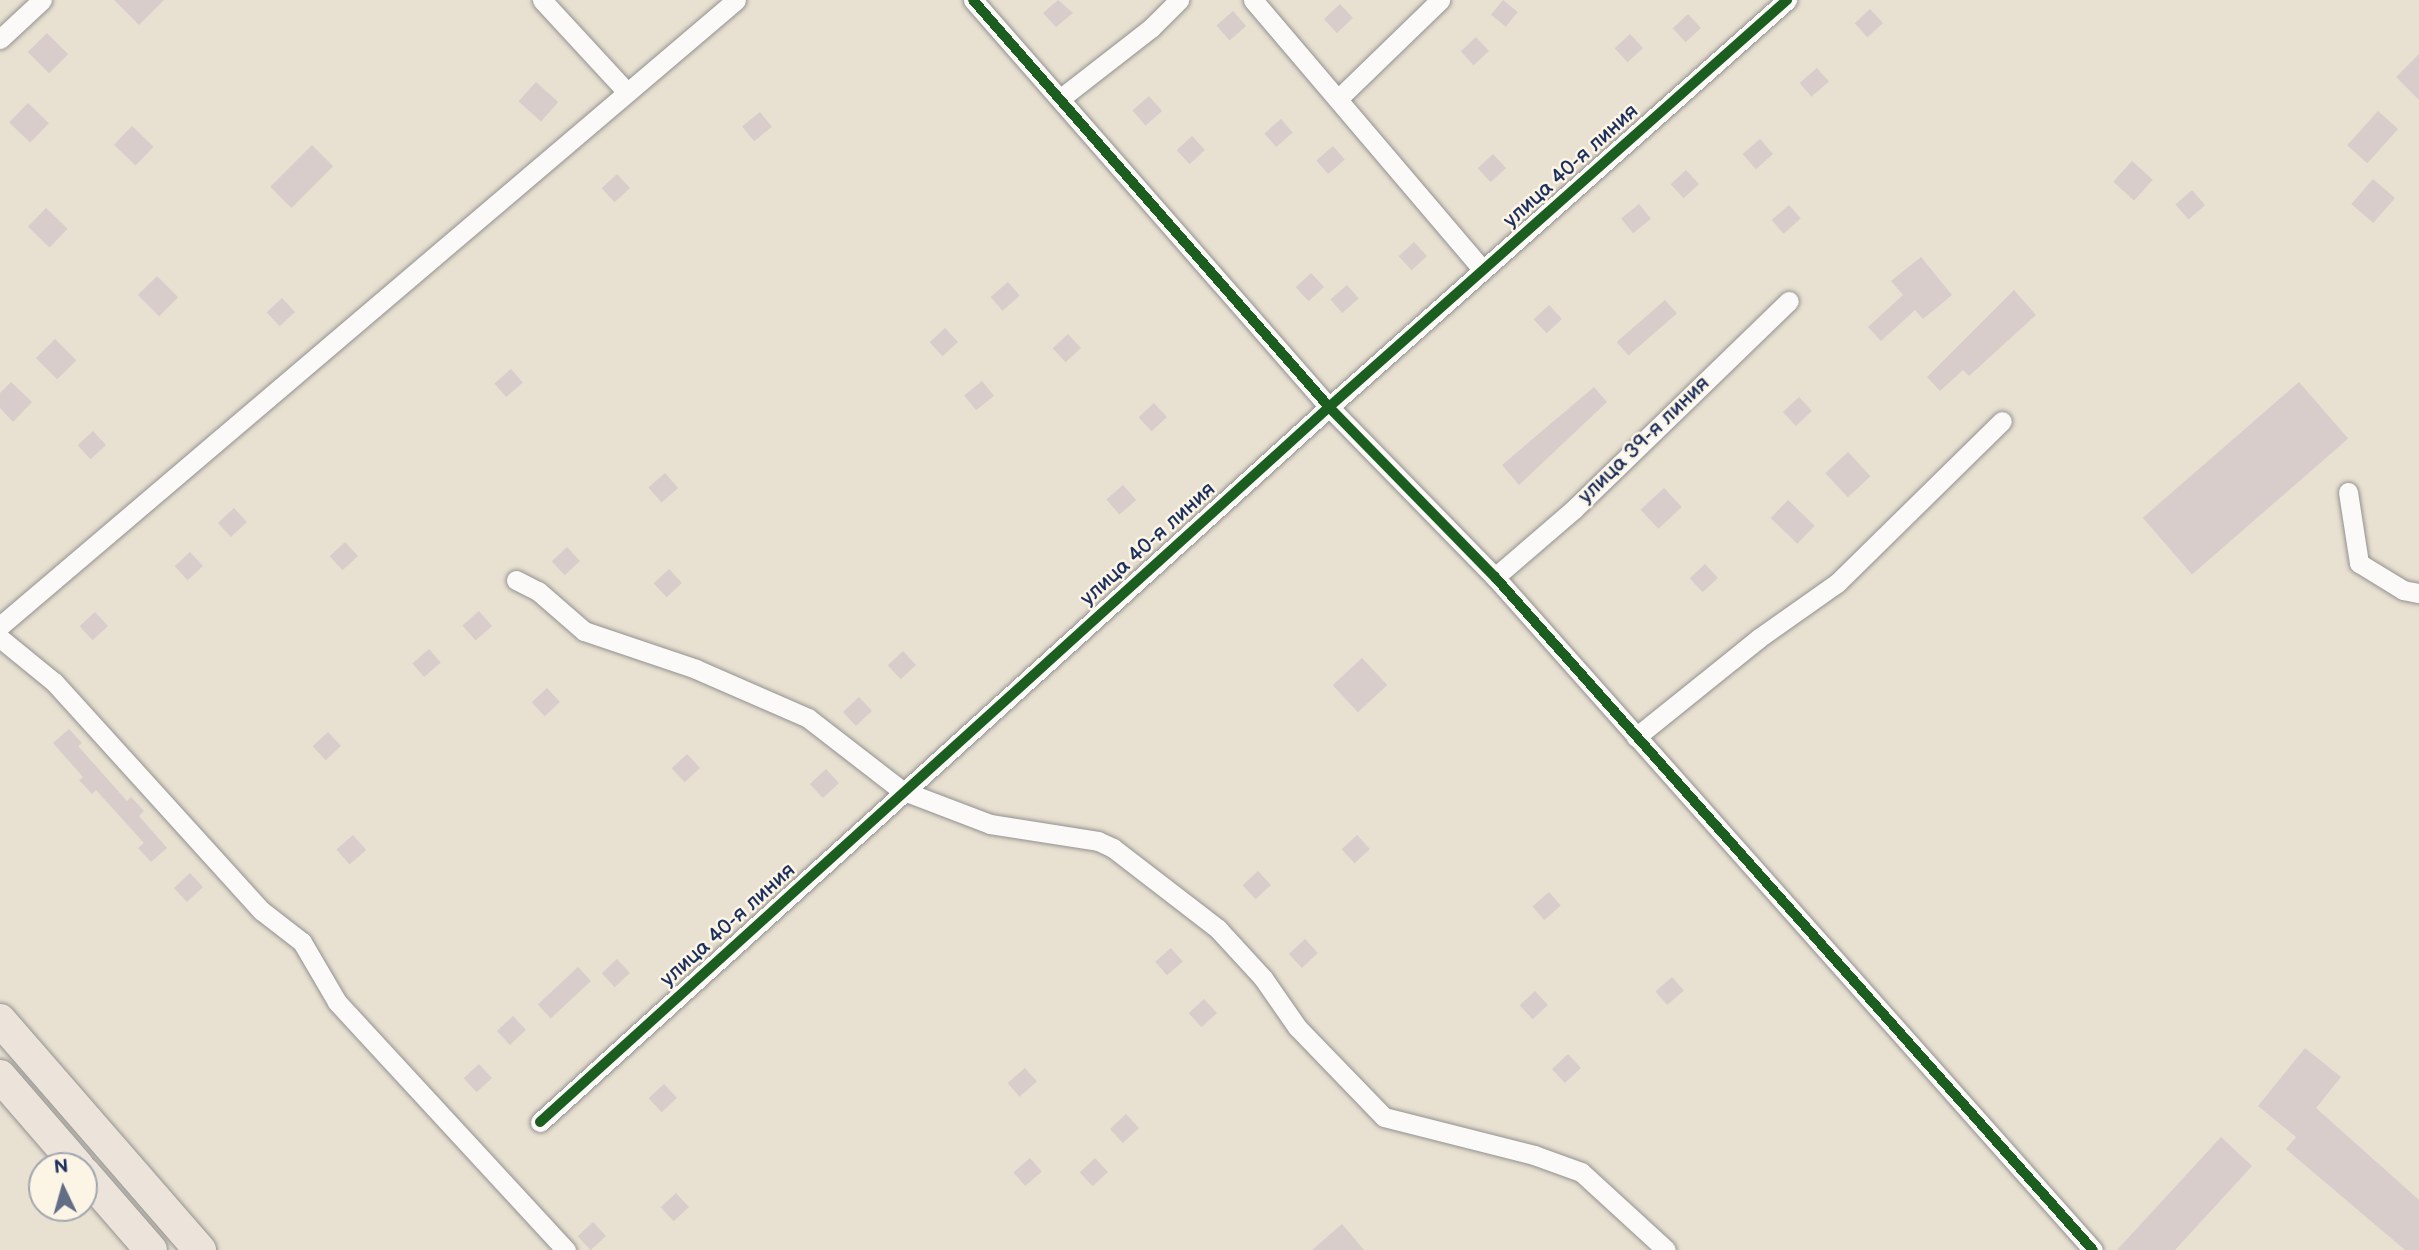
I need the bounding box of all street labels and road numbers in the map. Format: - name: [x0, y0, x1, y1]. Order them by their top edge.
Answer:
- street label: улица 40-я линия: [1498, 99, 1644, 233]
- street label: улица 39-я линия: [1573, 371, 1715, 509]
- street label: улица 40-я линия: [1075, 477, 1221, 611]
- street label: улица 40-я линия: [655, 858, 801, 992]

